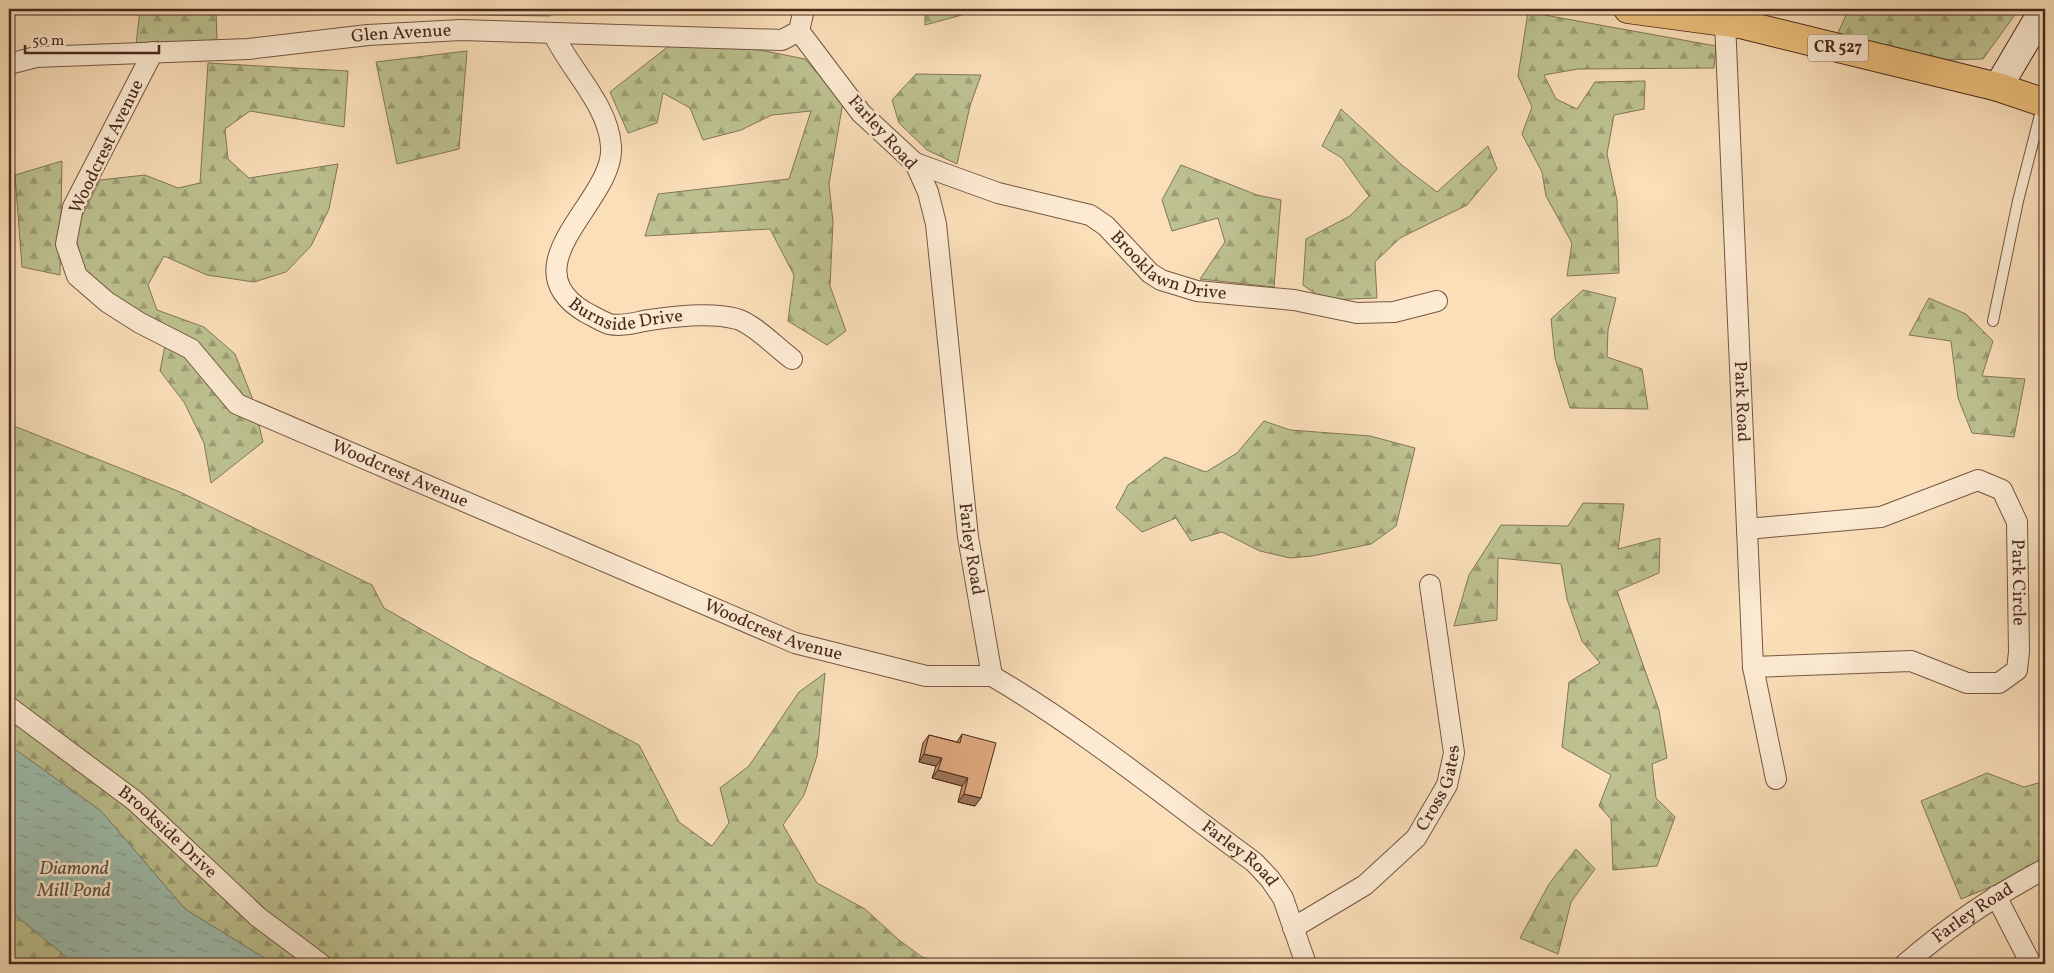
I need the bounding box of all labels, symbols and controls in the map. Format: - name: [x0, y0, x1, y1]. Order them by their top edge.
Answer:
- street label: Glen Avenue: [350, 18, 452, 49]
- scale bar: [25, 22, 159, 54]
- text: 50 m: [32, 31, 64, 52]
- road number: CR 527: [1808, 34, 1868, 62]
- street label: Woodcrest Avenue: [64, 76, 150, 218]
- street label: Farley Road: [842, 90, 922, 176]
- street label: Brooklawn Drive: [1104, 225, 1228, 306]
- street label: Burnside Drive: [563, 292, 684, 338]
- street label: Park Road: [1727, 361, 1756, 443]
- street label: Woodcrest Avenue: [328, 433, 472, 514]
- street label: Farley Road: [952, 502, 990, 597]
- street label: Park Circle: [2005, 539, 2031, 626]
- street label: Woodcrest Avenue: [700, 593, 845, 667]
- street label: Cross Gates: [1410, 744, 1466, 836]
- street label: Brookside Drive: [113, 780, 222, 884]
- street label: Farley Road: [1196, 815, 1284, 892]
- water label: Diamond Mill Pond: [36, 856, 111, 904]
- street label: Farley Road: [1927, 877, 2018, 950]

